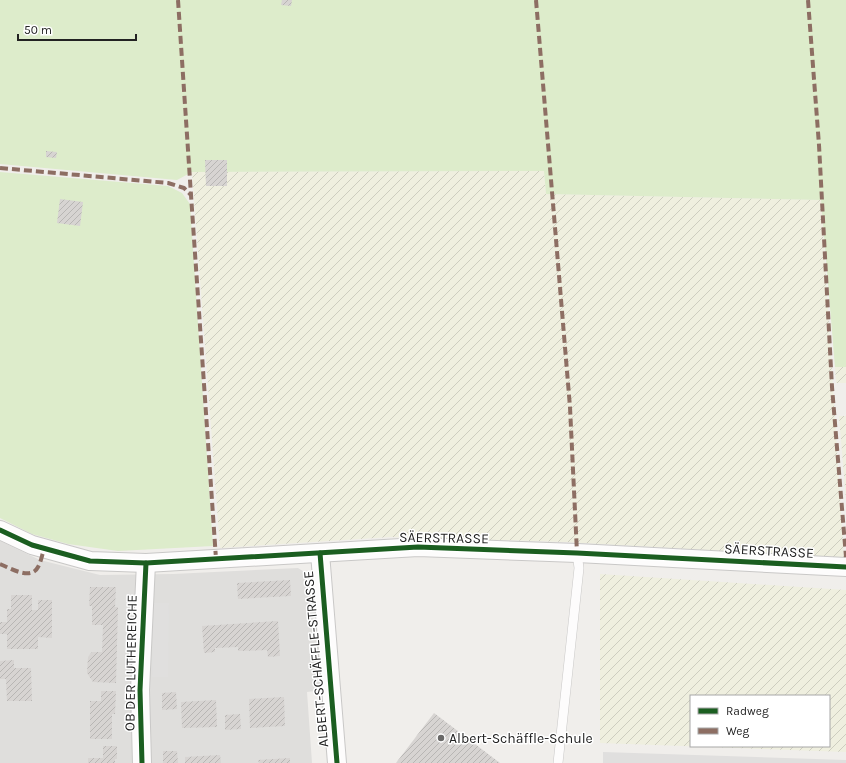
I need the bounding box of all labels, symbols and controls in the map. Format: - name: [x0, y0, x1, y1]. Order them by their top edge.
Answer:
- scale bar: [18, 16, 136, 42]
- text: 50 m: [24, 23, 52, 37]
- street label: SÄERSTRASSE: [399, 529, 489, 547]
- street label: SÄERSTRASSE: [724, 540, 814, 562]
- street label: ALBERT-SCHÄFFLE-STRASSE: [300, 570, 332, 748]
- street label: OB DER LUTHEREICHE: [121, 595, 141, 731]
- legend: [690, 695, 830, 747]
- text: Radweg: [726, 704, 769, 718]
- text: Weg: [726, 724, 750, 738]
- place label: Albert-Schäffle-Schule: [449, 730, 593, 747]
- marker: Albert-Schäffle-Schule: [436, 733, 446, 743]

